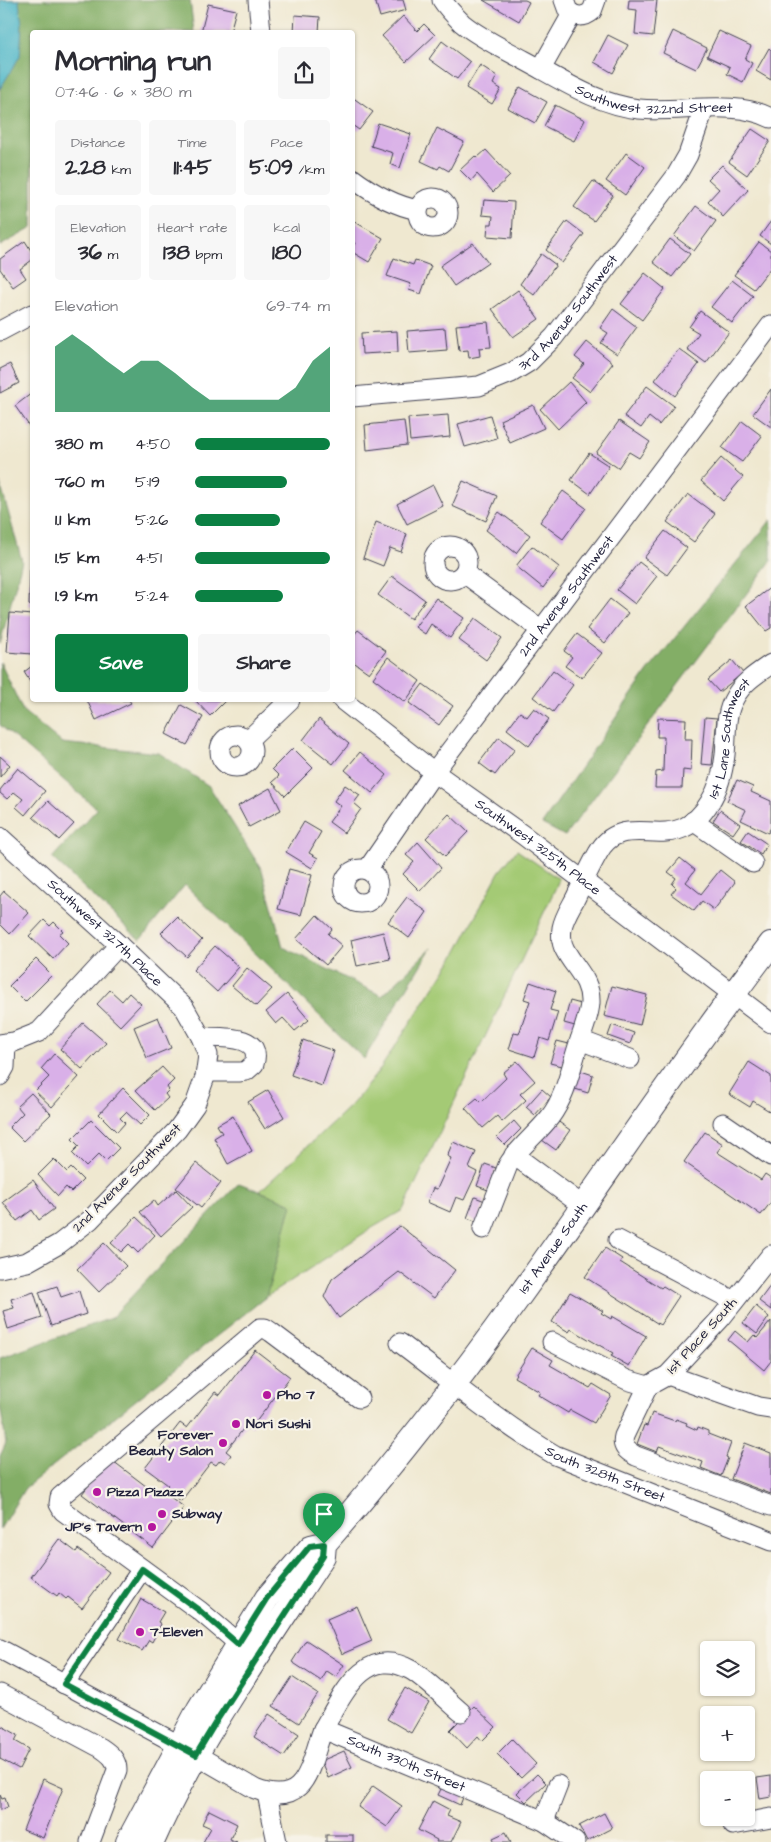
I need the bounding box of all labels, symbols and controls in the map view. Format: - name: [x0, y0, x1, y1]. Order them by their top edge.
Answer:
- text: Morning run: [55, 42, 211, 81]
- button: share: [278, 47, 330, 99]
- street label: Southwest 322nd Street: [572, 79, 733, 120]
- text: 07:46 · 6 × 380 m: [55, 81, 191, 103]
- text: Distance: [71, 133, 125, 153]
- text: Time: [178, 133, 207, 153]
- text: Pace: [271, 133, 303, 153]
- text: 2.28: [65, 153, 106, 182]
- text: 11:45: [173, 153, 212, 182]
- text: 5:09: [249, 153, 293, 182]
- text: km: [106, 160, 131, 180]
- text: /km: [293, 160, 324, 180]
- text: Elevation: [71, 218, 126, 238]
- text: Heart rate: [157, 218, 228, 238]
- text: kcal: [273, 218, 300, 238]
- text: 36: [78, 238, 102, 267]
- text: 138: [163, 238, 190, 267]
- text: 180: [272, 238, 302, 267]
- text: m: [102, 245, 118, 265]
- text: bpm: [190, 245, 222, 265]
- street label: 3rd Avenue Southwest: [515, 250, 623, 376]
- text: Elevation: [55, 295, 118, 317]
- text: 69–74 m: [266, 295, 330, 317]
- text: 380 m: [55, 433, 102, 455]
- text: 4:50: [135, 433, 170, 455]
- text: 760 m: [55, 471, 104, 493]
- text: 5:19: [135, 471, 160, 493]
- text: 1.1 km: [55, 509, 90, 531]
- text: 5:26: [135, 509, 168, 531]
- street label: 2nd Avenue Southwest: [514, 531, 619, 661]
- text: 1.5 km: [55, 547, 99, 569]
- text: 4:51: [135, 547, 162, 569]
- text: 1.9 km: [55, 585, 97, 607]
- text: 5:24: [135, 585, 169, 607]
- button: Save: [55, 634, 188, 692]
- button: Share: [198, 634, 330, 692]
- street label: 1st Lane Southwest: [704, 673, 755, 803]
- street label: Southwest 325th Place: [471, 794, 605, 901]
- street label: Southwest 327th Place: [43, 874, 167, 992]
- street label: 2nd Avenue Southwest: [68, 1119, 186, 1237]
- street label: 1st Avenue South: [514, 1198, 593, 1298]
- street label: 1st Place South: [662, 1293, 742, 1379]
- place label: Pho 7: [277, 1385, 315, 1405]
- marker: Pho 7: [261, 1389, 273, 1401]
- place label: Nori Sushi: [246, 1414, 311, 1434]
- marker: Nori Sushi: [230, 1418, 242, 1430]
- place label: Forever Beauty Salon: [129, 1425, 213, 1461]
- marker: Forever Beauty Salon: [217, 1437, 229, 1449]
- street label: South 328th Street: [541, 1441, 668, 1508]
- place label: Pizza Pizazz: [107, 1482, 185, 1502]
- marker: Pizza Pizazz: [91, 1486, 103, 1498]
- pin: [303, 1493, 345, 1544]
- icon: arrive: [310, 1500, 338, 1528]
- place label: Subway: [171, 1504, 222, 1524]
- marker: Subway: [156, 1508, 168, 1520]
- place label: JP's Tavern: [64, 1517, 142, 1537]
- marker: JP's Tavern: [146, 1521, 158, 1533]
- place label: 7-Eleven: [149, 1622, 203, 1642]
- marker: 7-Eleven: [134, 1626, 146, 1638]
- map controls: [700, 1641, 755, 1826]
- button: layers: [700, 1641, 755, 1696]
- button: +: [700, 1706, 755, 1761]
- street label: South 330th Street: [344, 1730, 469, 1797]
- button: −: [700, 1771, 755, 1826]

